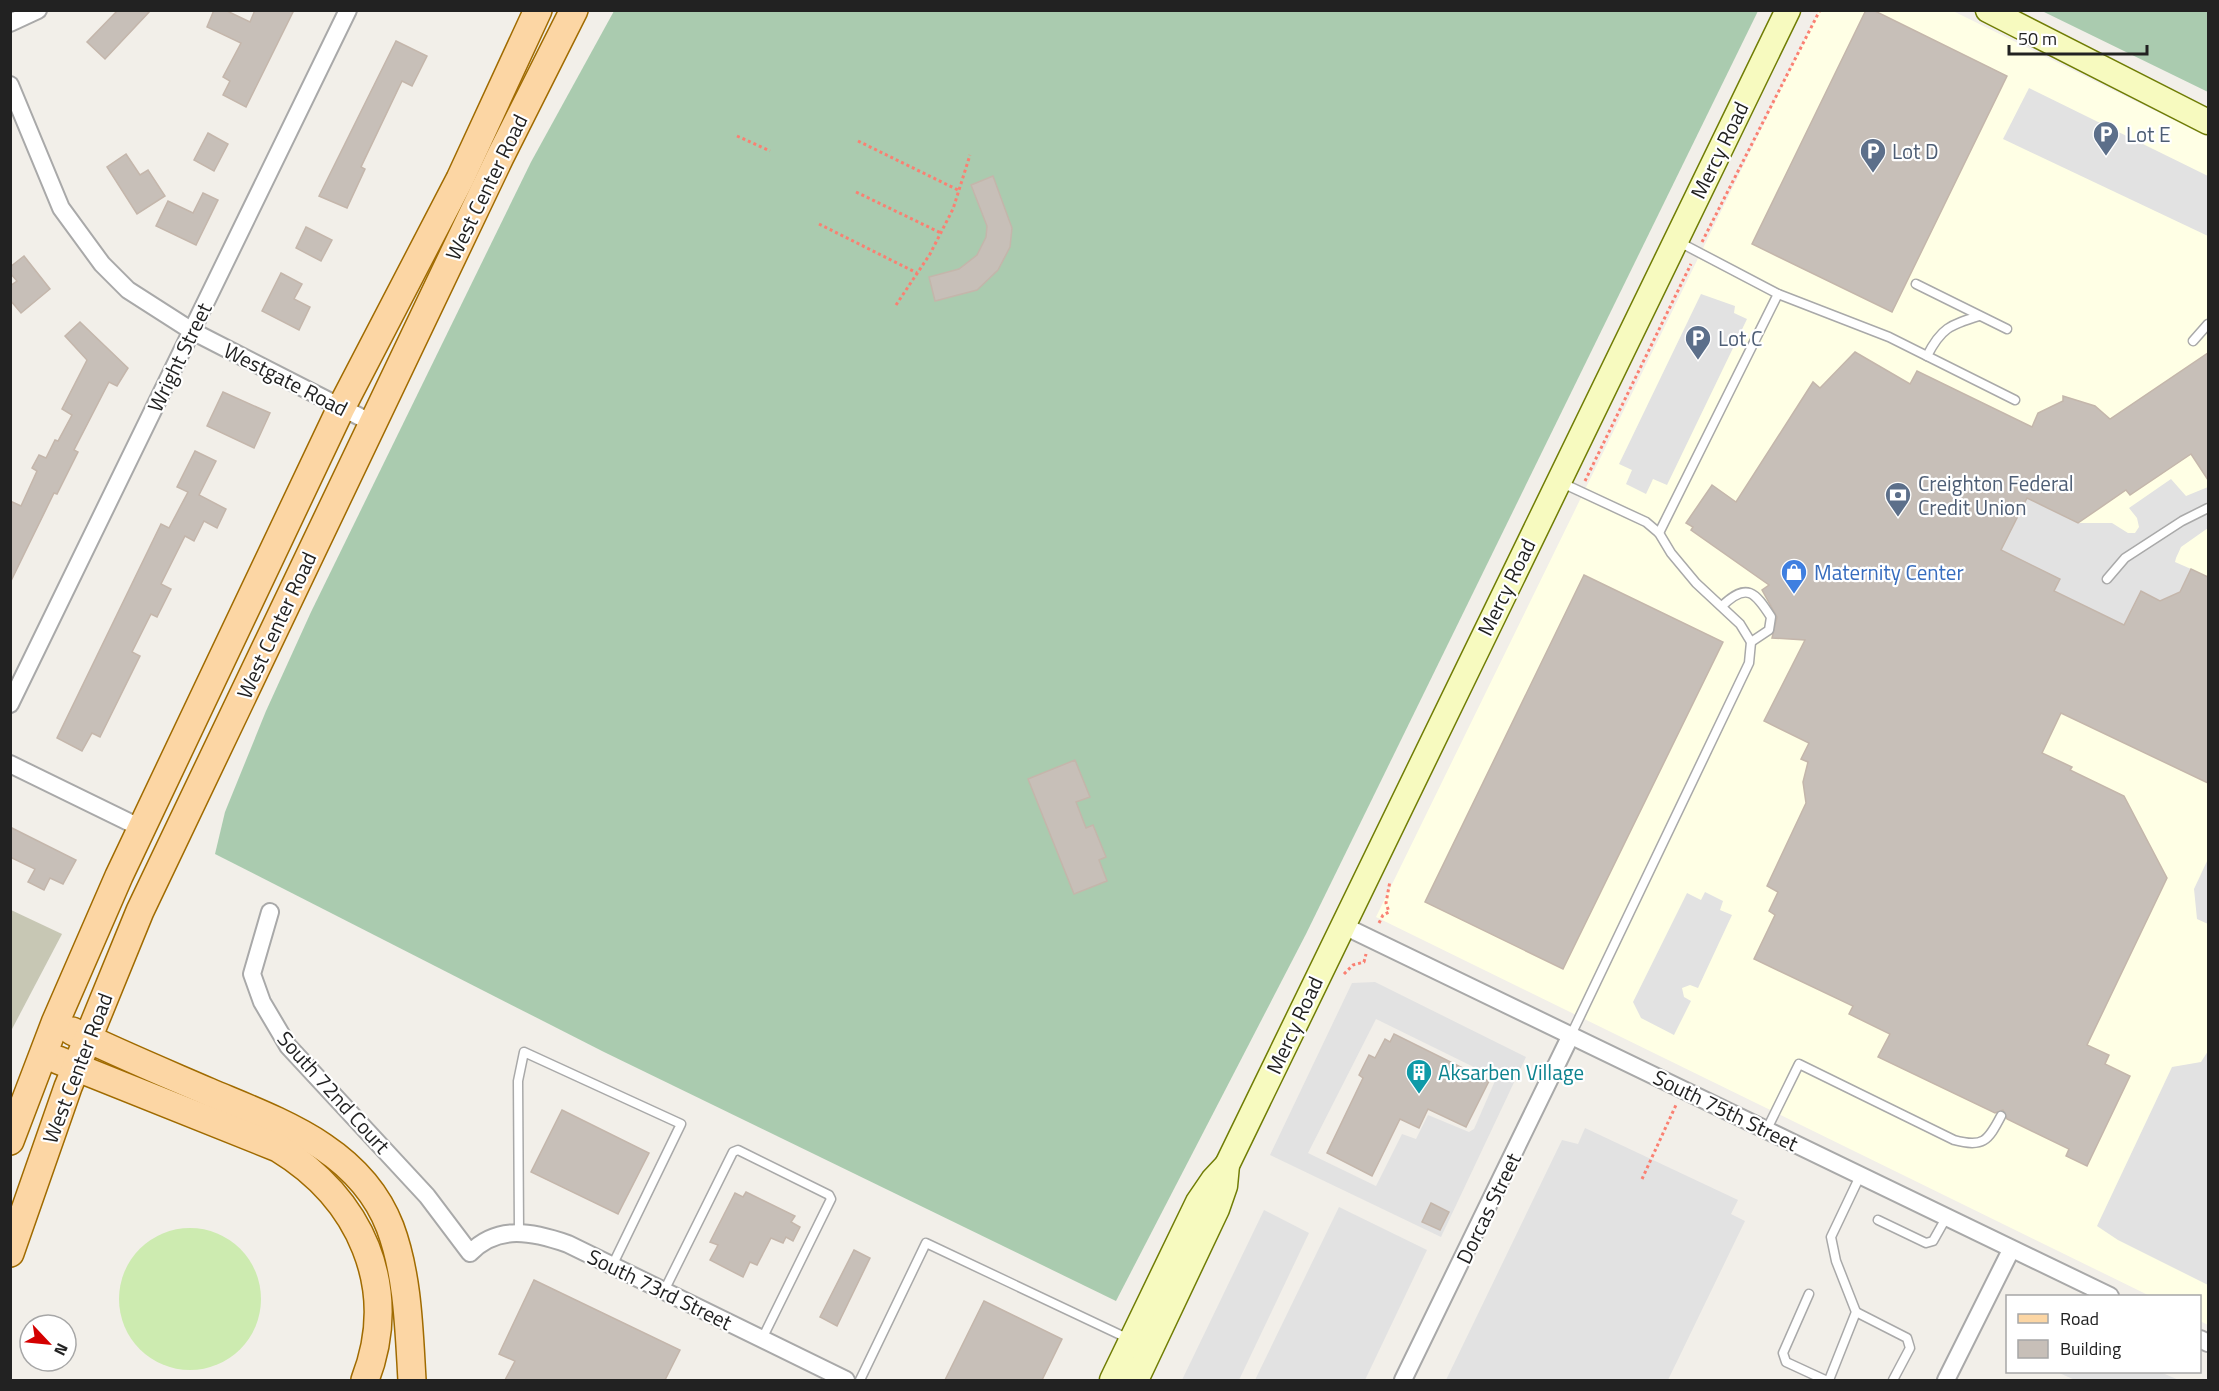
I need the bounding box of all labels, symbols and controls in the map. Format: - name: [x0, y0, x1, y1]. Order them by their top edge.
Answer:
- scale bar: [2009, 18, 2147, 56]
- text: 50 m: [2018, 25, 2057, 52]
- street label: Mercy Road: [1682, 96, 1756, 204]
- street label: West Center Road: [437, 109, 535, 265]
- place label: Lot E: [2126, 118, 2171, 150]
- parking icon: Lot E: [2091, 119, 2121, 157]
- place label: Lot D: [1892, 135, 1939, 167]
- parking icon: Lot D: [1858, 136, 1888, 174]
- street label: Wright Street: [139, 296, 220, 417]
- place label: Lot C: [1718, 322, 1762, 354]
- parking icon: Lot C: [1683, 323, 1713, 361]
- street label: Westgate Road: [218, 334, 354, 424]
- place label: Creighton Federal Credit Union: [1918, 467, 2074, 523]
- bank icon: Creighton Federal Credit Union: [1883, 480, 1913, 518]
- street label: Mercy Road: [1469, 533, 1543, 641]
- street label: West Center Road: [228, 546, 324, 704]
- place label: Maternity Center: [1814, 556, 1964, 588]
- shop icon: Maternity Center: [1779, 557, 1809, 595]
- street label: Mercy Road: [1257, 971, 1331, 1079]
- street label: West Center Road: [34, 988, 120, 1148]
- street label: South 72nd Court: [270, 1024, 398, 1161]
- place label: Aksarben Village: [1438, 1056, 1584, 1088]
- building icon: Aksarben Village: [1404, 1057, 1434, 1095]
- street label: South 75th Street: [1648, 1061, 1804, 1159]
- street label: Dorcas Street: [1447, 1147, 1529, 1269]
- street label: South 73rd Street: [582, 1240, 738, 1338]
- legend: [2006, 1295, 2201, 1373]
- text: Road: [2060, 1305, 2099, 1332]
- north arrow: [18, 1313, 78, 1373]
- text: Building: [2060, 1335, 2121, 1362]
- text: N: [48, 1339, 75, 1360]

